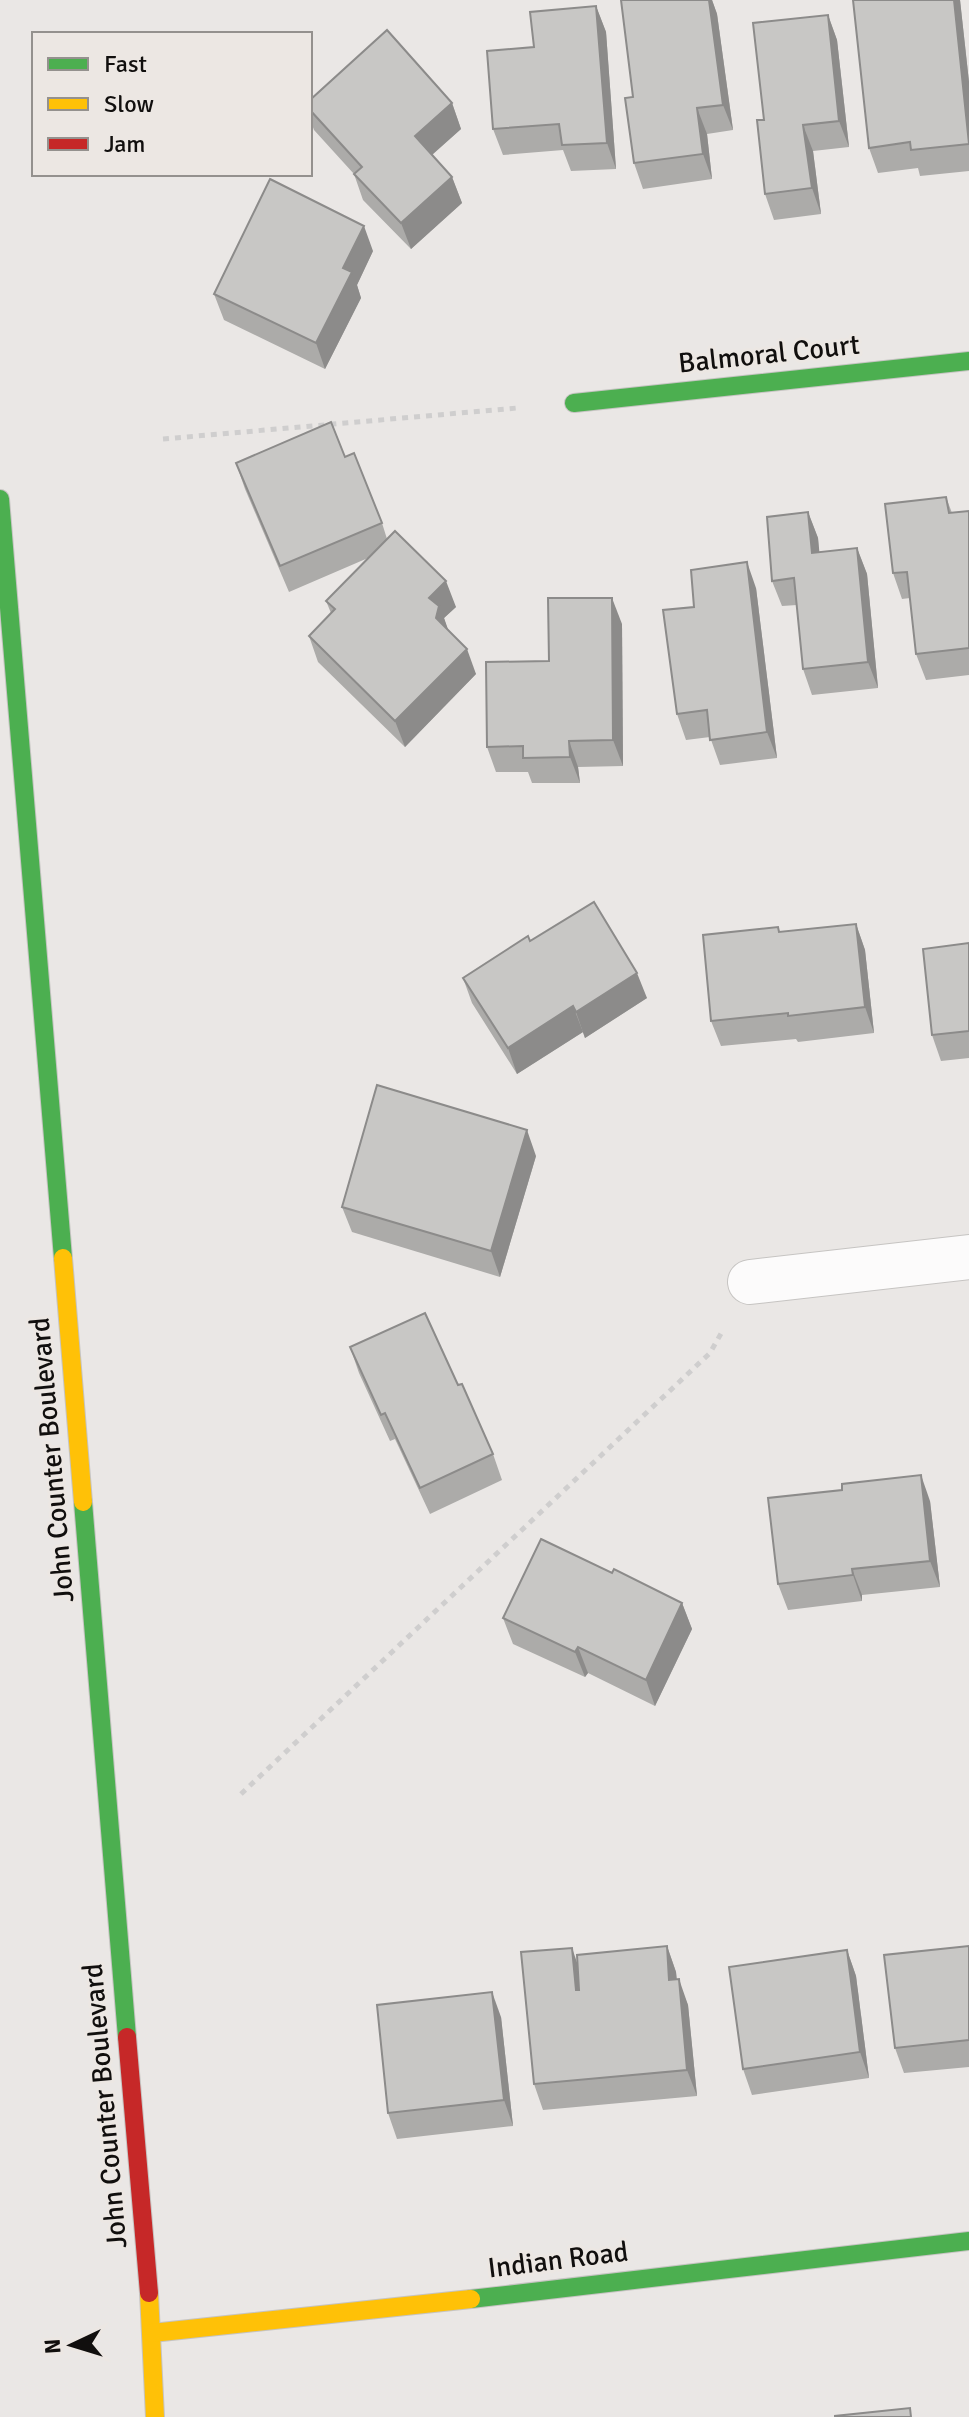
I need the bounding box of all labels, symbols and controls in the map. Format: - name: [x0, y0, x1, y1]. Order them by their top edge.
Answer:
- legend: [32, 32, 312, 176]
- text: Fast: [104, 49, 147, 79]
- text: Slow: [104, 89, 154, 119]
- text: Jam: [104, 129, 145, 159]
- street label: Balmoral Court: [677, 328, 862, 380]
- street label: John Counter Boulevard: [23, 1316, 81, 1604]
- street label: John Counter Boulevard: [76, 1962, 134, 2250]
- street label: Indian Road: [486, 2235, 630, 2285]
- north arrow: [32, 2305, 112, 2385]
- text: N: [39, 2338, 67, 2355]

